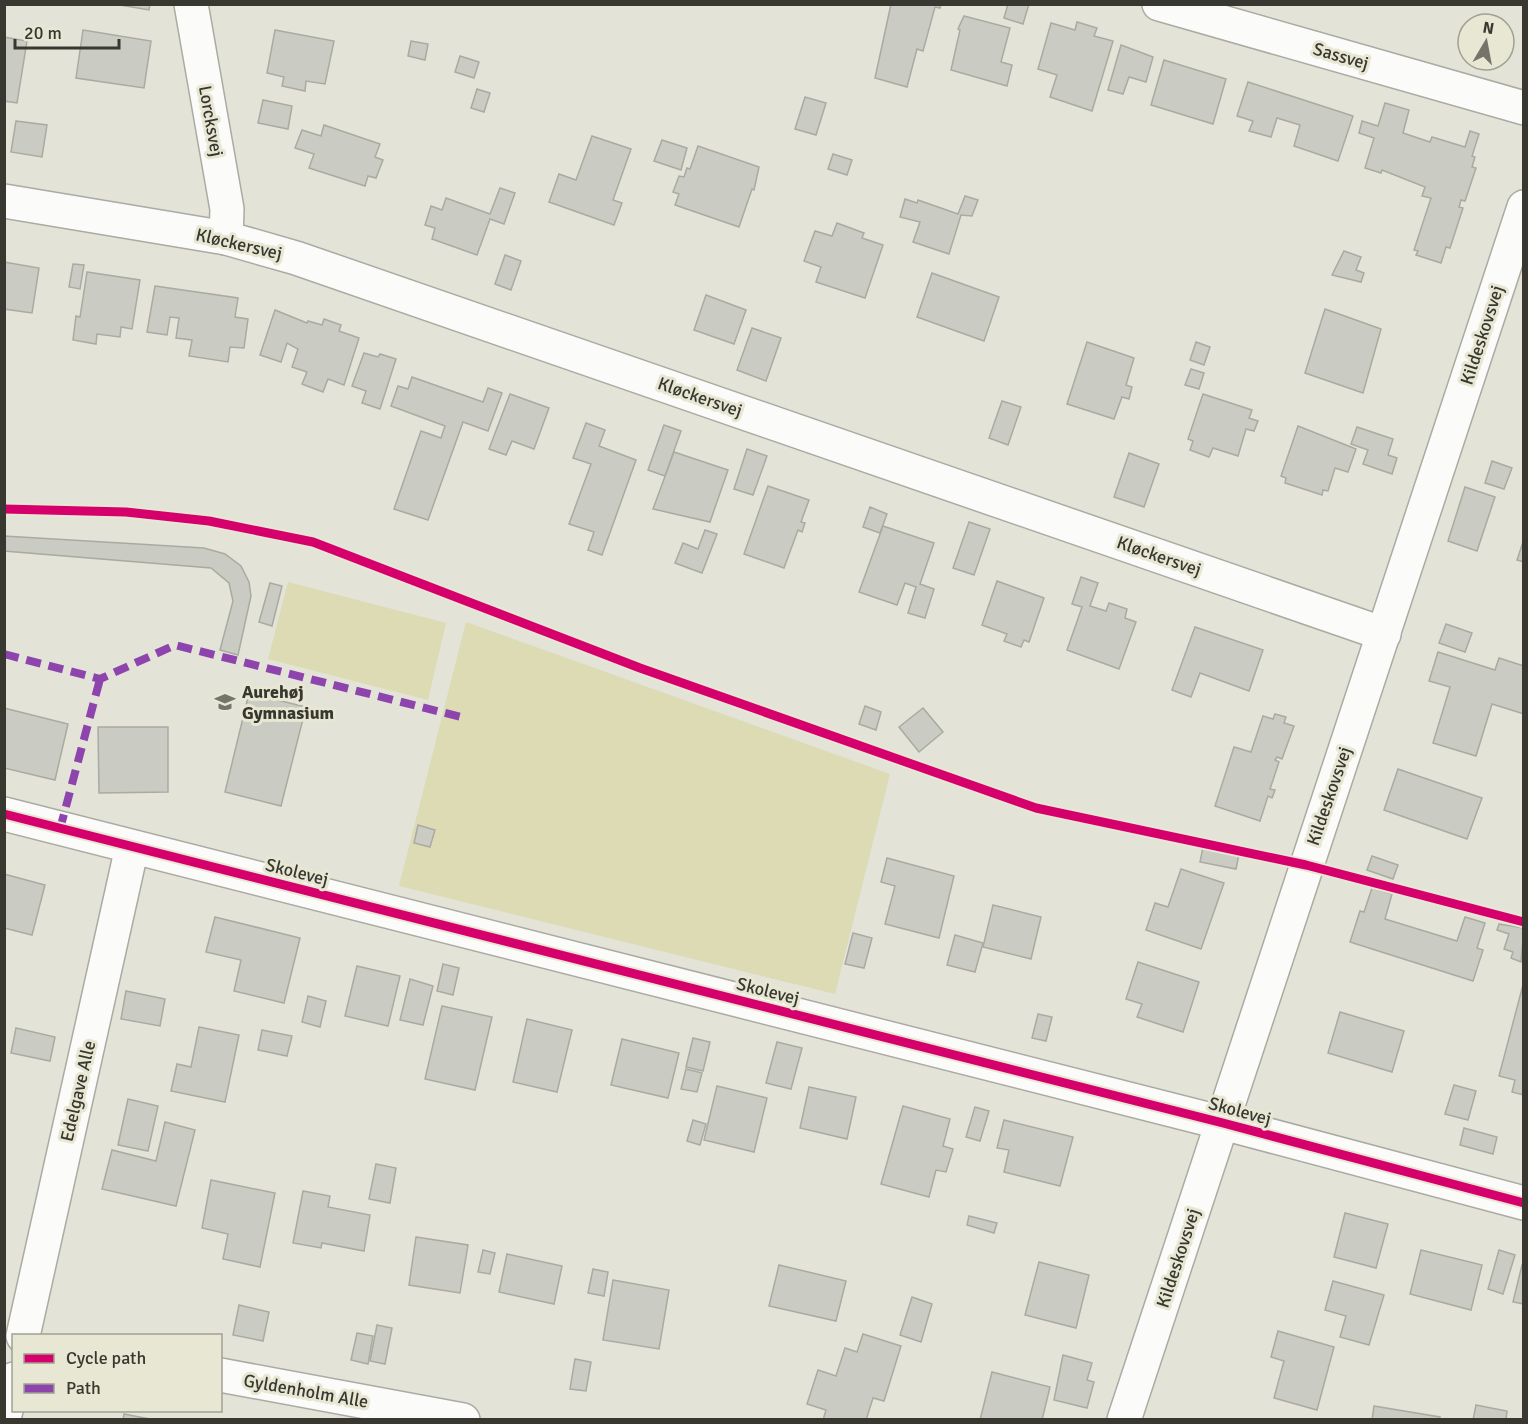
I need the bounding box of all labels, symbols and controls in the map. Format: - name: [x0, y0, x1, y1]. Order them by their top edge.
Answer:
- scale bar: [15, 12, 118, 50]
- north arrow: [1456, 12, 1516, 72]
- text: N: [1481, 17, 1496, 39]
- text: 20 m: [24, 22, 62, 44]
- street label: Sassvej: [1311, 38, 1371, 74]
- street label: Lorcksvej: [194, 84, 228, 158]
- street label: Kløckersvej: [194, 223, 284, 265]
- street label: Kildeskovsvej: [1456, 283, 1508, 387]
- street label: Kløckersvej: [655, 372, 745, 422]
- street label: Kløckersvej: [1114, 531, 1204, 581]
- place label: Aurehøj Gymnasium: [242, 681, 334, 724]
- school or university icon: Aurehøj Gymnasium: [213, 690, 237, 714]
- street label: Kildeskovsvej: [1302, 744, 1356, 848]
- street label: Skolevej: [263, 854, 331, 890]
- street label: Skolevej: [734, 973, 802, 1009]
- street label: Edelgave Alle: [56, 1038, 100, 1144]
- street label: Skolevej: [1206, 1092, 1274, 1130]
- street label: Kildeskovsvej: [1152, 1206, 1204, 1310]
- legend: [12, 1334, 222, 1412]
- text: Cycle path: [66, 1347, 146, 1369]
- street label: Gyldenholm Alle: [242, 1369, 370, 1413]
- text: Path: [66, 1377, 101, 1399]

